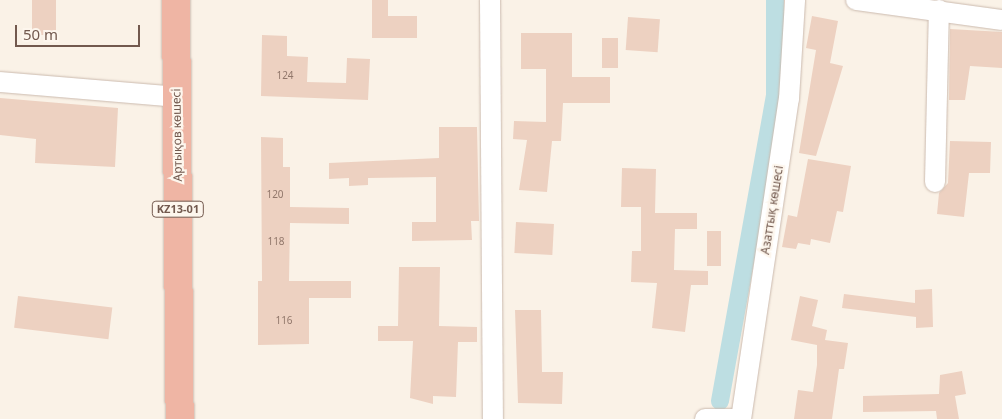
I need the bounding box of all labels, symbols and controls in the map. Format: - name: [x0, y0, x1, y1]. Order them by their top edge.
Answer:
- scale bar: [18, 15, 142, 47]
- text: 50 m: [23, 24, 58, 44]
- house number: 124: [276, 70, 294, 82]
- street label: Артықов көшесі: [169, 88, 185, 182]
- street label: Азаттық көшесі: [758, 164, 786, 256]
- house number: 120: [266, 189, 284, 201]
- road number: KZ13-01: [152, 200, 204, 218]
- house number: 118: [267, 236, 285, 248]
- house number: 116: [275, 315, 293, 327]

